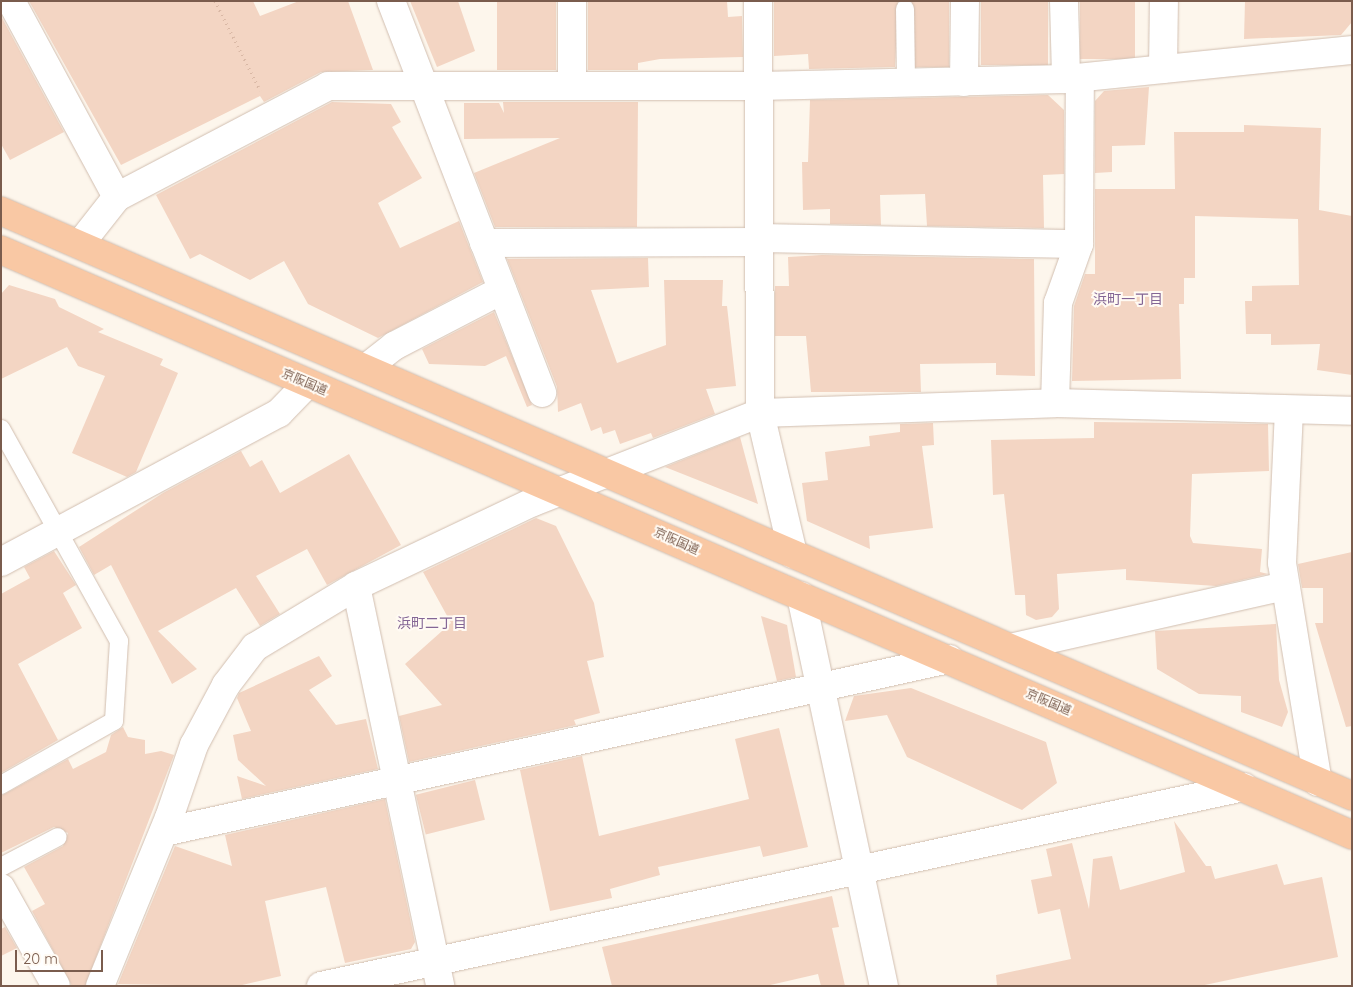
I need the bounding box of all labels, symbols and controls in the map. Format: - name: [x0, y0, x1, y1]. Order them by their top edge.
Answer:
- district label: 浜町一丁目: [1093, 291, 1163, 307]
- street label: 京阪国道: [280, 366, 330, 398]
- street label: 京阪国道: [652, 525, 702, 557]
- district label: 浜町二丁目: [397, 615, 467, 631]
- street label: 京阪国道: [1024, 686, 1074, 718]
- scale bar: [18, 940, 105, 972]
- text: 20 m: [23, 949, 58, 968]

